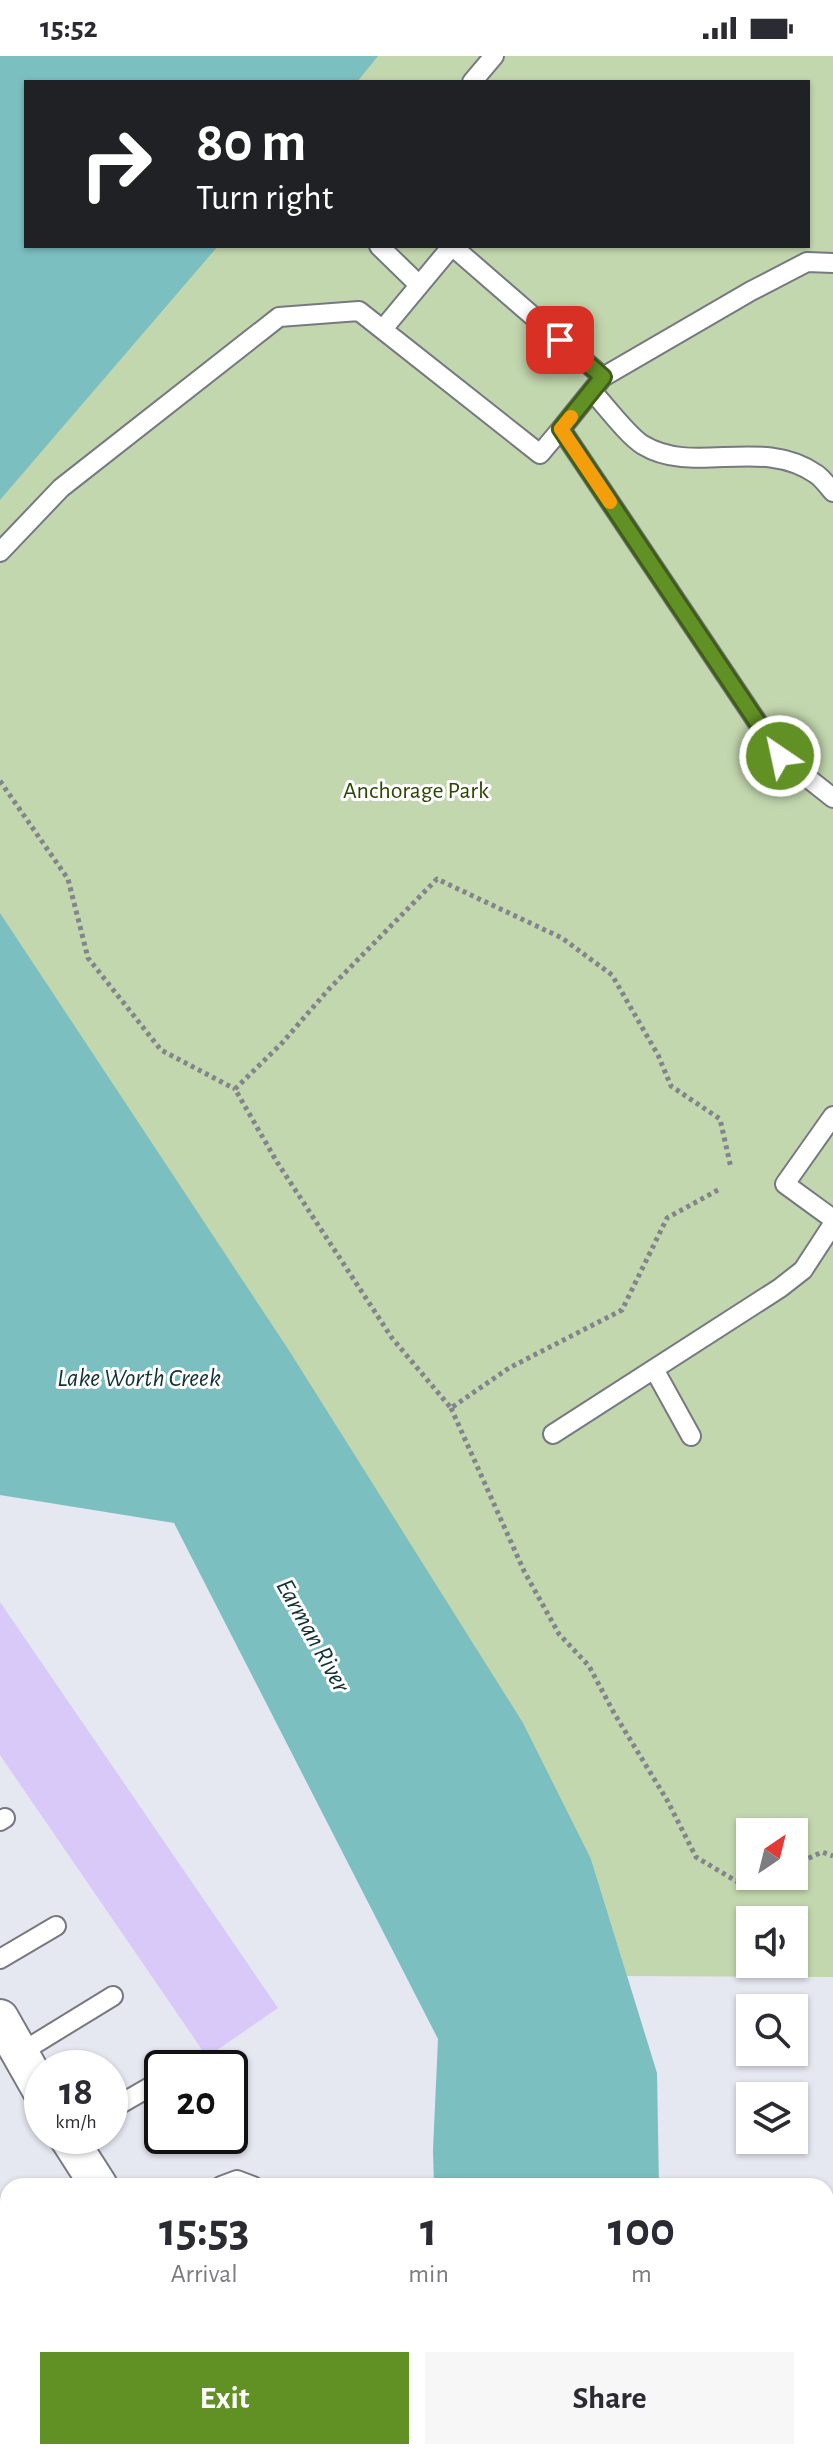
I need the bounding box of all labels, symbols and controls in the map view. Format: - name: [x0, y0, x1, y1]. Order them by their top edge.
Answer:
- text: 15:52: [40, 13, 98, 43]
- icon: right: [64, 112, 168, 216]
- text: 80 m: [196, 115, 306, 171]
- text: Turn right: [196, 180, 333, 216]
- pin: [526, 306, 594, 374]
- icon: arrive: [538, 318, 582, 362]
- position arrow: [738, 714, 822, 798]
- park label: Anchorage Park: [343, 779, 489, 803]
- water label: Lake Worth Creek: [57, 1365, 221, 1391]
- water label: Earman River: [271, 1574, 356, 1698]
- north arrow: [736, 1818, 808, 1890]
- map controls: [736, 1818, 808, 2154]
- button: sound: [736, 1906, 808, 1978]
- button: search: [736, 1994, 808, 2066]
- speed limit sign: 20: [144, 2050, 248, 2154]
- text: 18: [59, 2072, 93, 2112]
- button: layers: [736, 2082, 808, 2154]
- text: km/h: [55, 2112, 97, 2132]
- text: 15:53: [159, 2207, 249, 2255]
- text: 1: [420, 2207, 437, 2255]
- text: 100: [608, 2207, 675, 2255]
- text: Arrival: [171, 2261, 238, 2287]
- text: min: [408, 2261, 449, 2287]
- text: m: [631, 2261, 652, 2287]
- button: Exit: [40, 2352, 409, 2444]
- button: Share: [425, 2352, 794, 2444]

